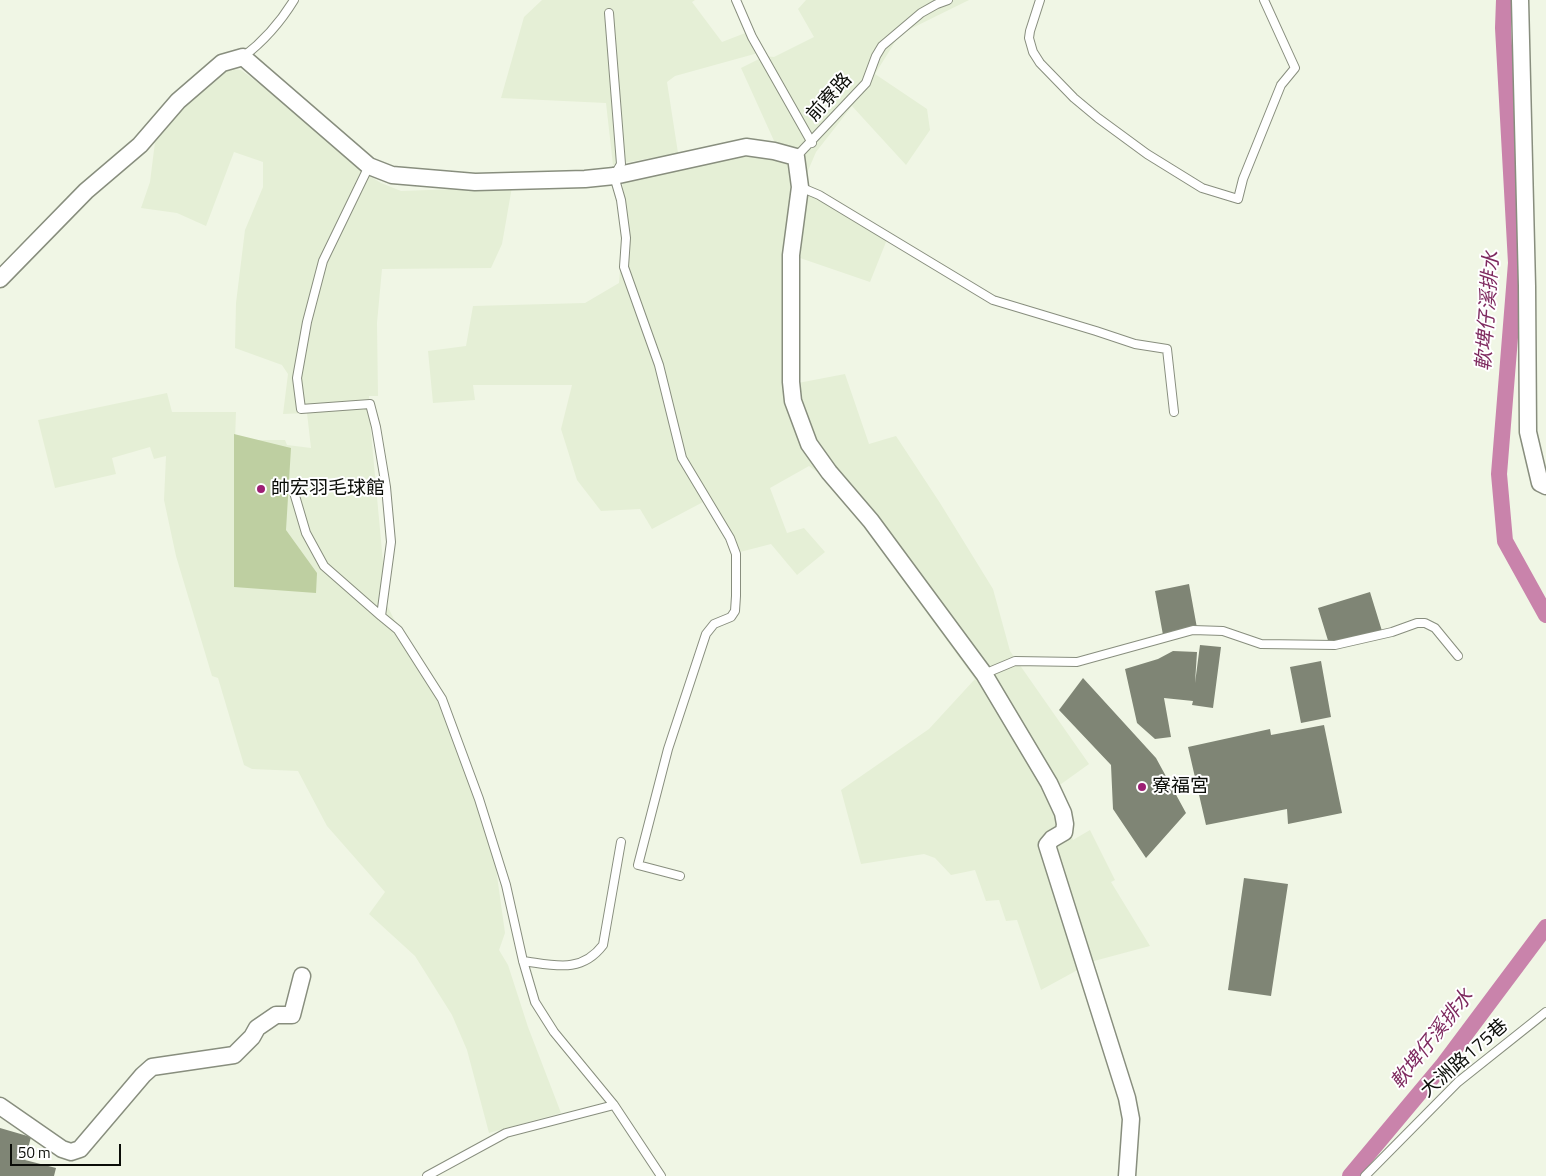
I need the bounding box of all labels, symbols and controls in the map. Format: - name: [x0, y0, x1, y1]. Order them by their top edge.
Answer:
- street label: 前寮路: [802, 69, 858, 127]
- water label: 軟埤仔溪排水: [1473, 250, 1505, 372]
- place label: 帥宏羽毛球館: [271, 478, 385, 500]
- marker: 帥宏羽毛球館: [255, 483, 267, 495]
- place label: 寮福宮: [1152, 776, 1209, 798]
- marker: 寮福宮: [1136, 781, 1148, 793]
- water label: 軟埤仔溪排水: [1387, 985, 1479, 1095]
- street label: 大洲路175巷: [1417, 1015, 1513, 1103]
- scale bar: [12, 1134, 124, 1166]
- text: 50 m: [18, 1141, 51, 1164]

